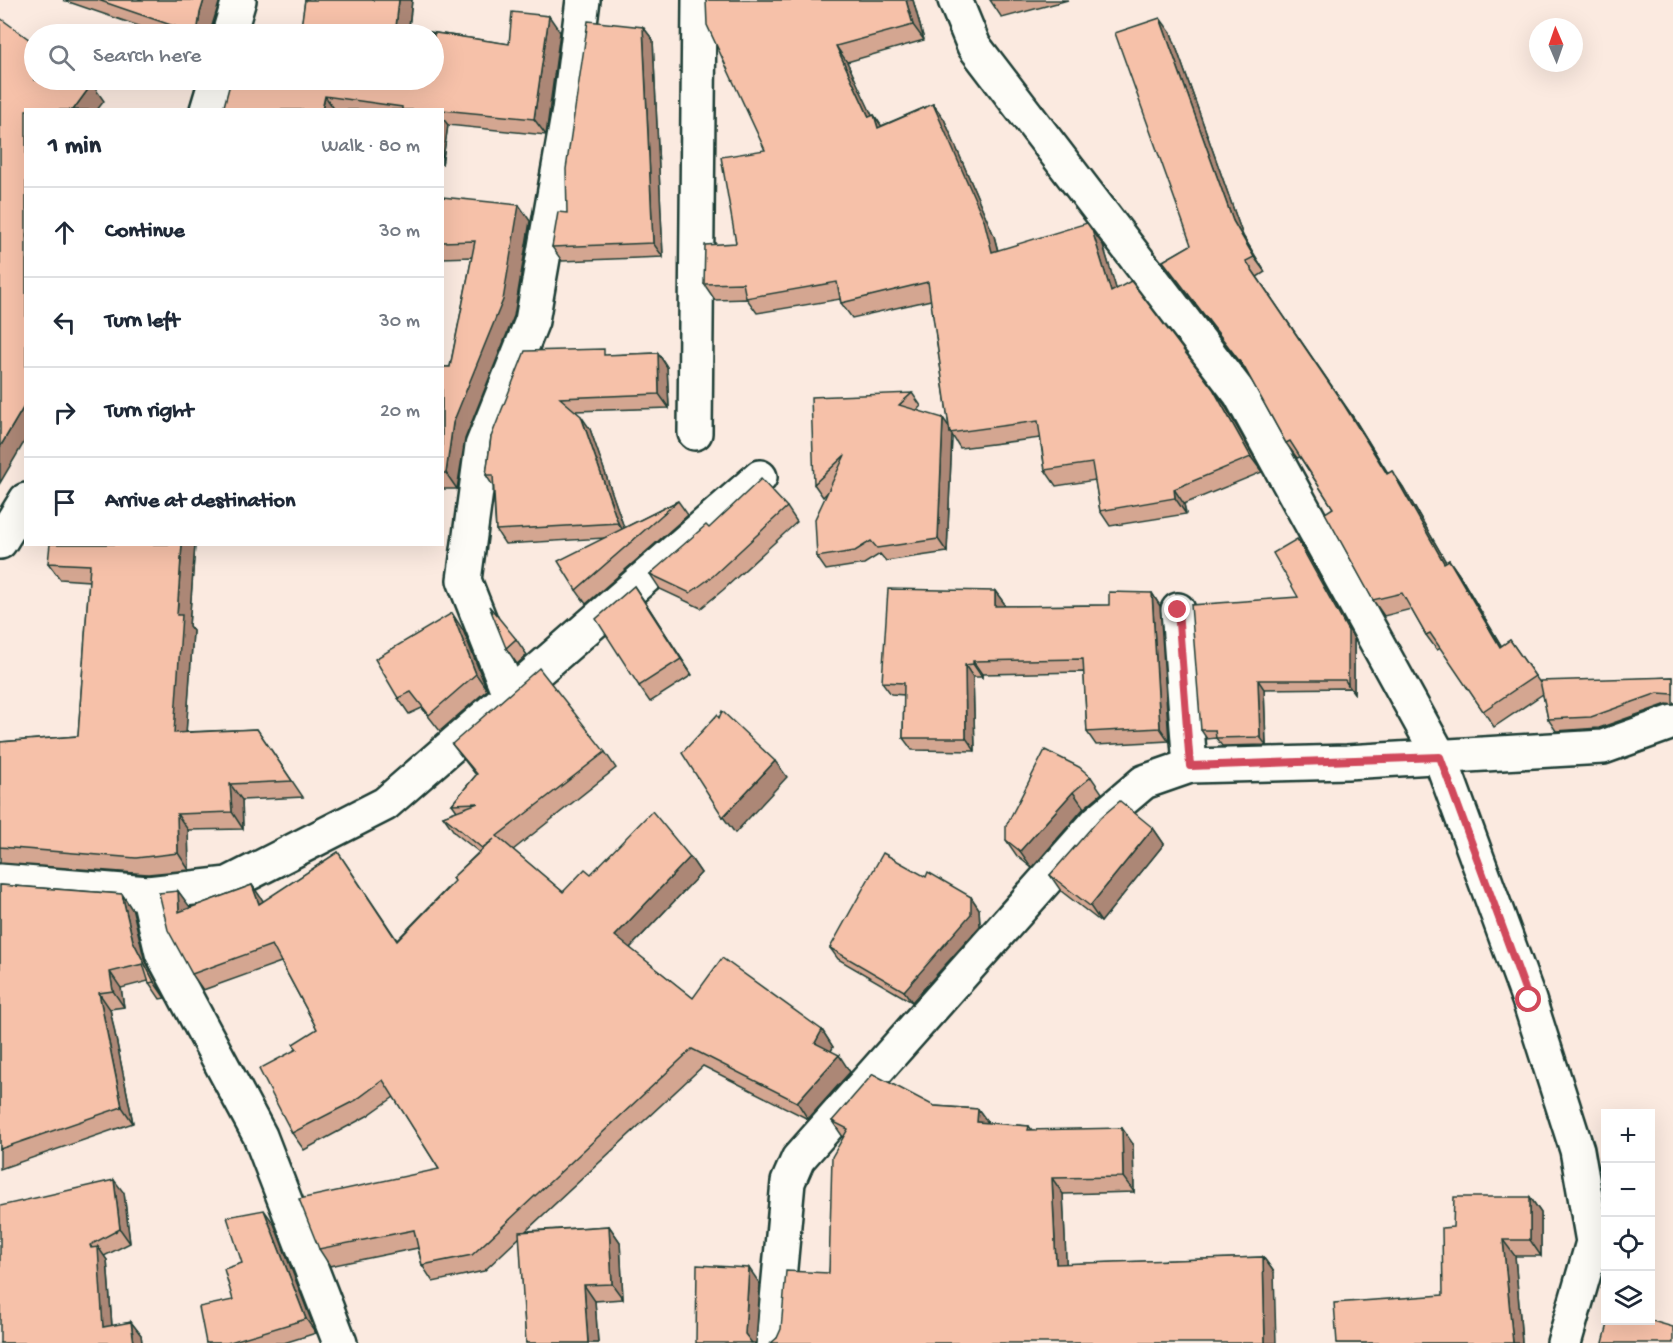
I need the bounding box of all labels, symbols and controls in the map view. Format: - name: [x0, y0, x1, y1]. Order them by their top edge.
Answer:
- north arrow: [1529, 18, 1583, 72]
- search box: [24, 24, 444, 90]
- icon: search: [45, 41, 78, 74]
- text: Search here: [93, 44, 201, 70]
- text: 1 min: [48, 132, 101, 163]
- text: Walk · 80 m: [322, 136, 420, 159]
- icon: ahead: [48, 216, 81, 249]
- text: Continue: [105, 219, 185, 245]
- text: 30 m: [379, 221, 420, 244]
- icon: left: [48, 306, 81, 339]
- text: Turn left: [105, 309, 179, 335]
- text: 30 m: [379, 311, 420, 334]
- icon: right: [48, 396, 81, 429]
- text: Turn right: [105, 399, 193, 425]
- text: 20 m: [380, 401, 420, 424]
- icon: arrive: [48, 486, 81, 519]
- text: Arrive at destination: [105, 489, 295, 515]
- route end: [1164, 596, 1190, 622]
- route start: [1515, 986, 1541, 1012]
- map controls: [1601, 1109, 1655, 1325]
- button: +: [1601, 1109, 1655, 1163]
- button: −: [1601, 1163, 1655, 1217]
- button: locate: [1601, 1217, 1655, 1271]
- button: layers: [1601, 1271, 1655, 1325]

